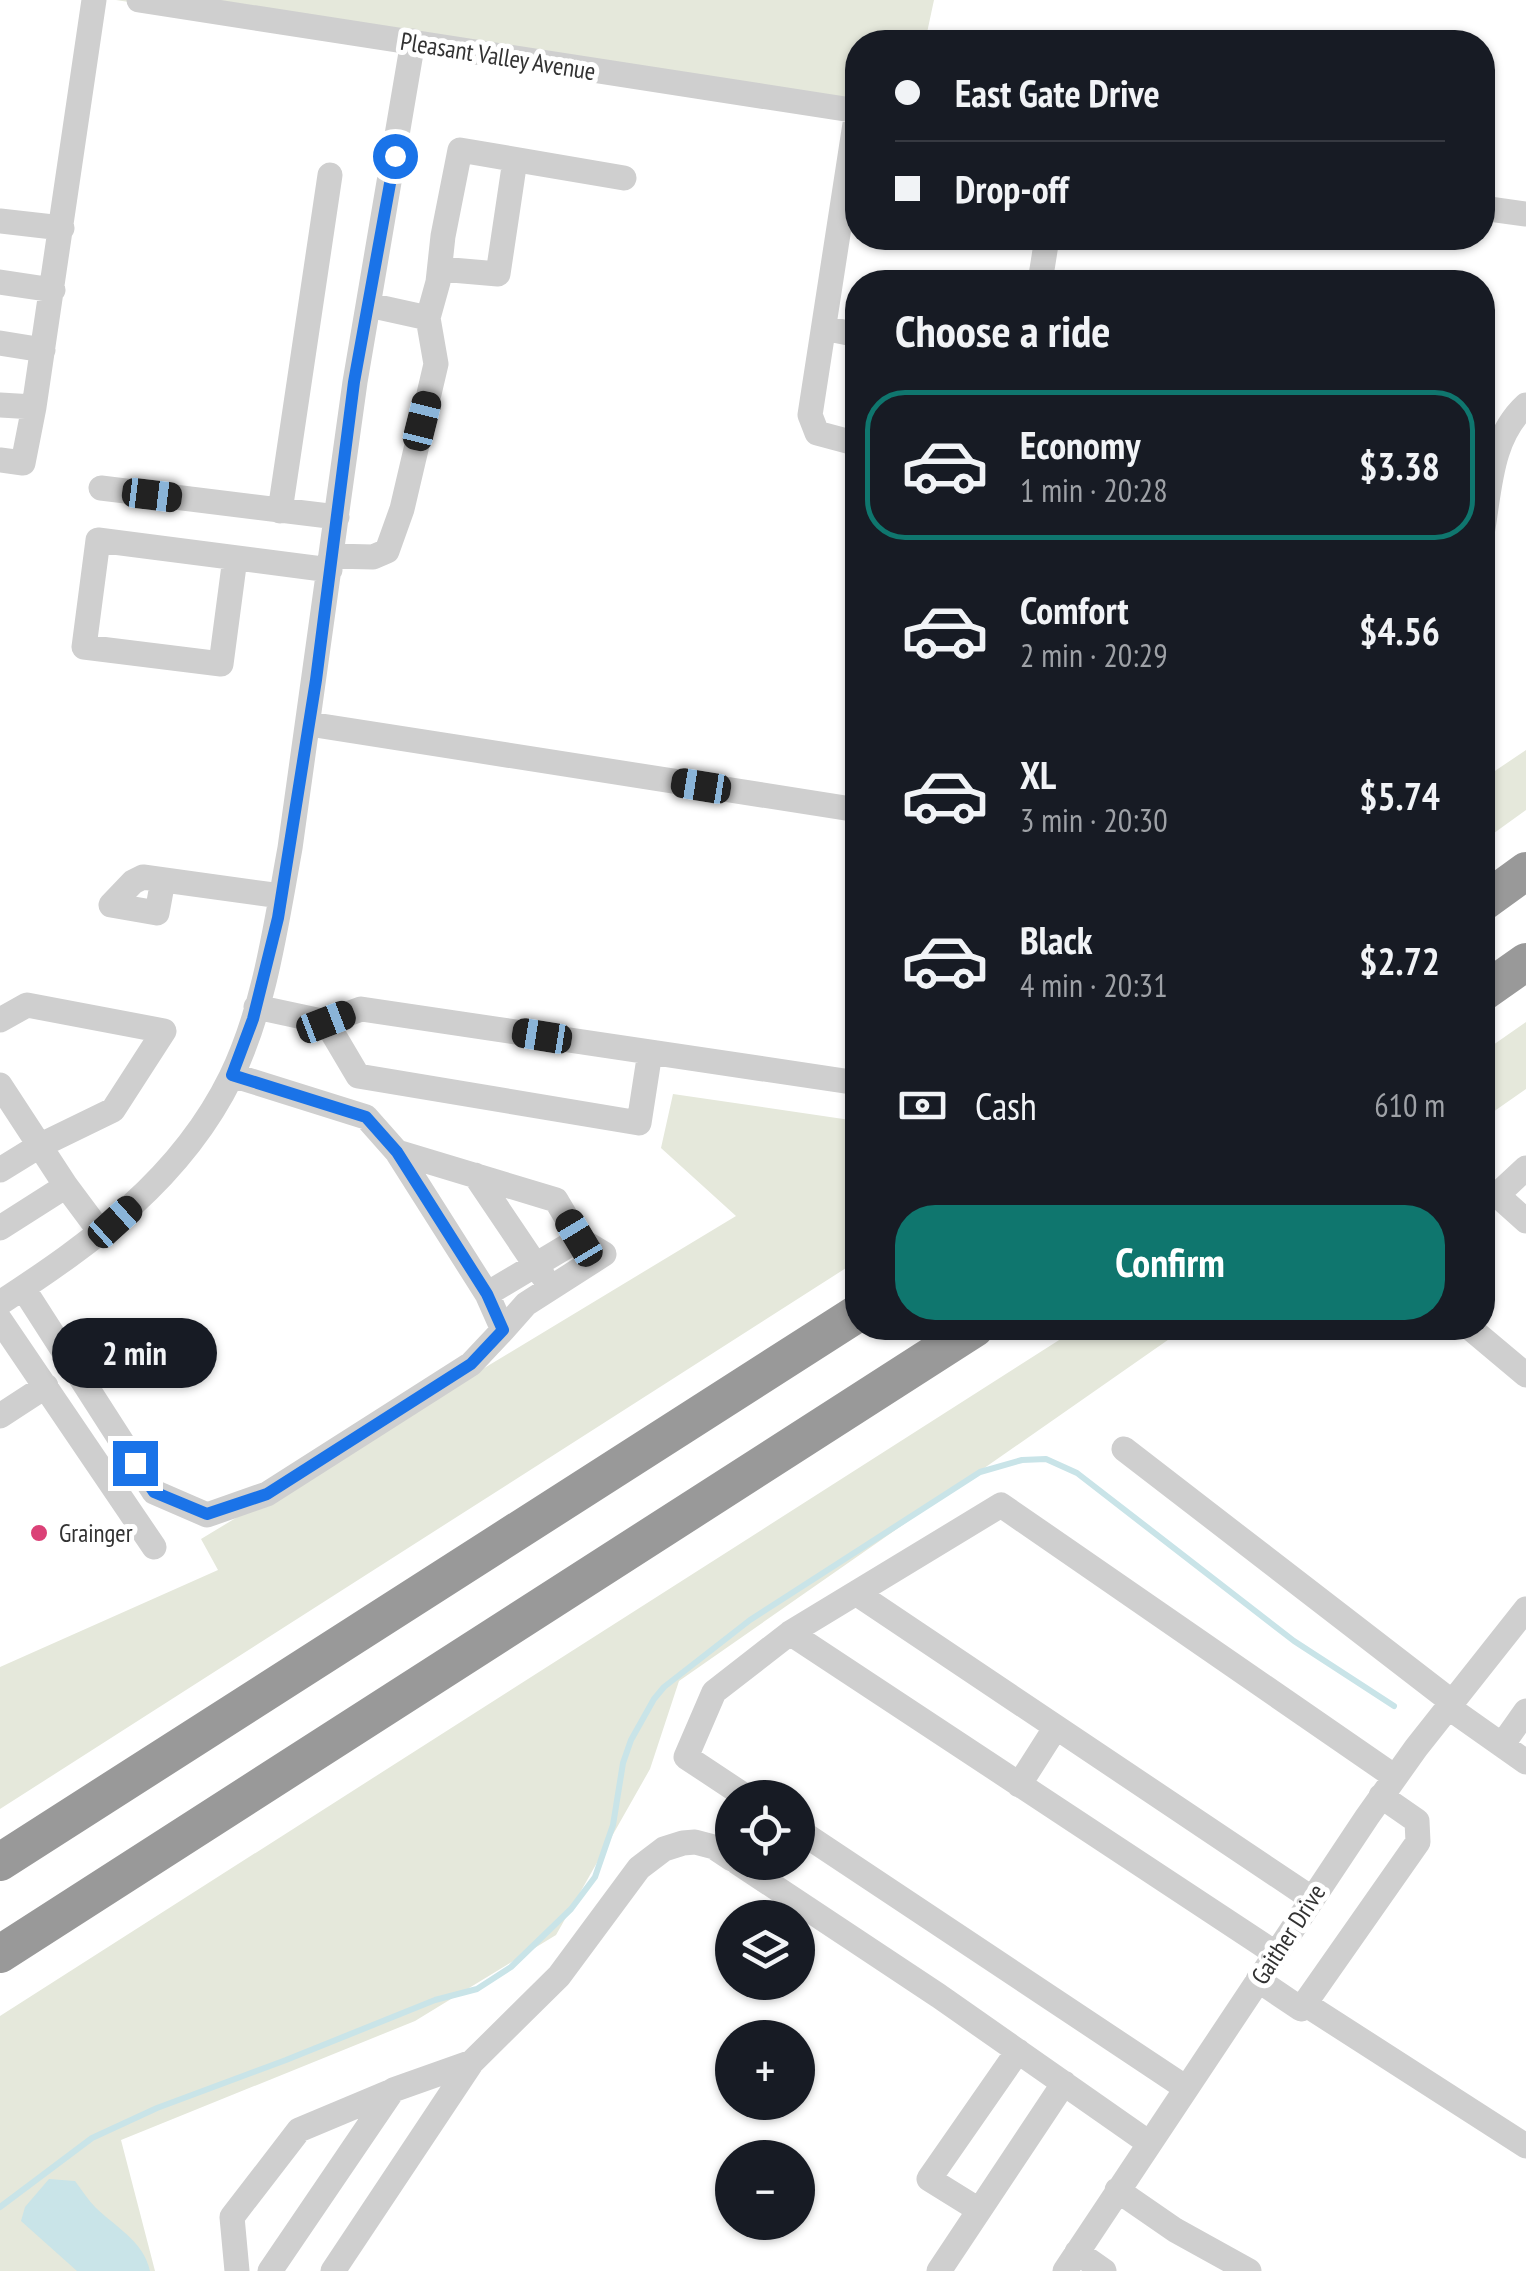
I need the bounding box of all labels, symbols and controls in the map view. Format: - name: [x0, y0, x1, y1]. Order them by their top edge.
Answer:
- street label: Pleasant Valley Avenue: [398, 25, 598, 87]
- text: East Gate Drive: [955, 68, 1160, 117]
- route start: [373, 134, 418, 179]
- text: Drop-off: [955, 164, 1069, 213]
- text: Choose a ride: [895, 301, 1110, 359]
- car: [400, 388, 444, 454]
- icon: car: [900, 420, 990, 510]
- text: Economy: [1020, 420, 1140, 469]
- text: $3.38: [1359, 441, 1440, 490]
- text: 1 min · 20:28: [1020, 469, 1168, 511]
- car: [120, 476, 184, 514]
- icon: car: [900, 585, 990, 675]
- text: Comfort: [1020, 585, 1129, 634]
- text: $4.56: [1359, 606, 1440, 655]
- text: 2 min · 20:29: [1020, 634, 1168, 676]
- icon: car: [900, 750, 990, 840]
- text: XL: [1020, 750, 1056, 799]
- car: [669, 766, 733, 806]
- text: $5.74: [1359, 771, 1440, 820]
- text: 3 min · 20:30: [1020, 799, 1168, 841]
- icon: car: [900, 915, 990, 1005]
- text: Black: [1020, 915, 1093, 964]
- text: $2.72: [1359, 936, 1440, 985]
- text: 4 min · 20:31: [1020, 964, 1168, 1006]
- car: [293, 997, 359, 1047]
- car: [510, 1016, 574, 1056]
- icon: cash: [895, 1078, 950, 1133]
- text: Cash: [975, 1081, 1037, 1130]
- text: 610 m: [1374, 1084, 1445, 1126]
- car: [83, 1191, 147, 1253]
- car: [551, 1205, 607, 1271]
- button: Confirm: [895, 1205, 1445, 1320]
- callout: 2 min: [52, 1318, 218, 1388]
- text: 2 min: [102, 1332, 167, 1374]
- route end: [113, 1441, 158, 1486]
- place label: Grainger: [59, 1517, 133, 1549]
- marker: Grainger: [28, 1522, 50, 1544]
- map controls: [715, 1780, 815, 2240]
- button: locate: [715, 1780, 815, 1880]
- street label: Gaither Drive: [1244, 1878, 1332, 1990]
- button: layers: [715, 1900, 815, 2000]
- button: +: [715, 2020, 815, 2120]
- button: −: [715, 2140, 815, 2240]

